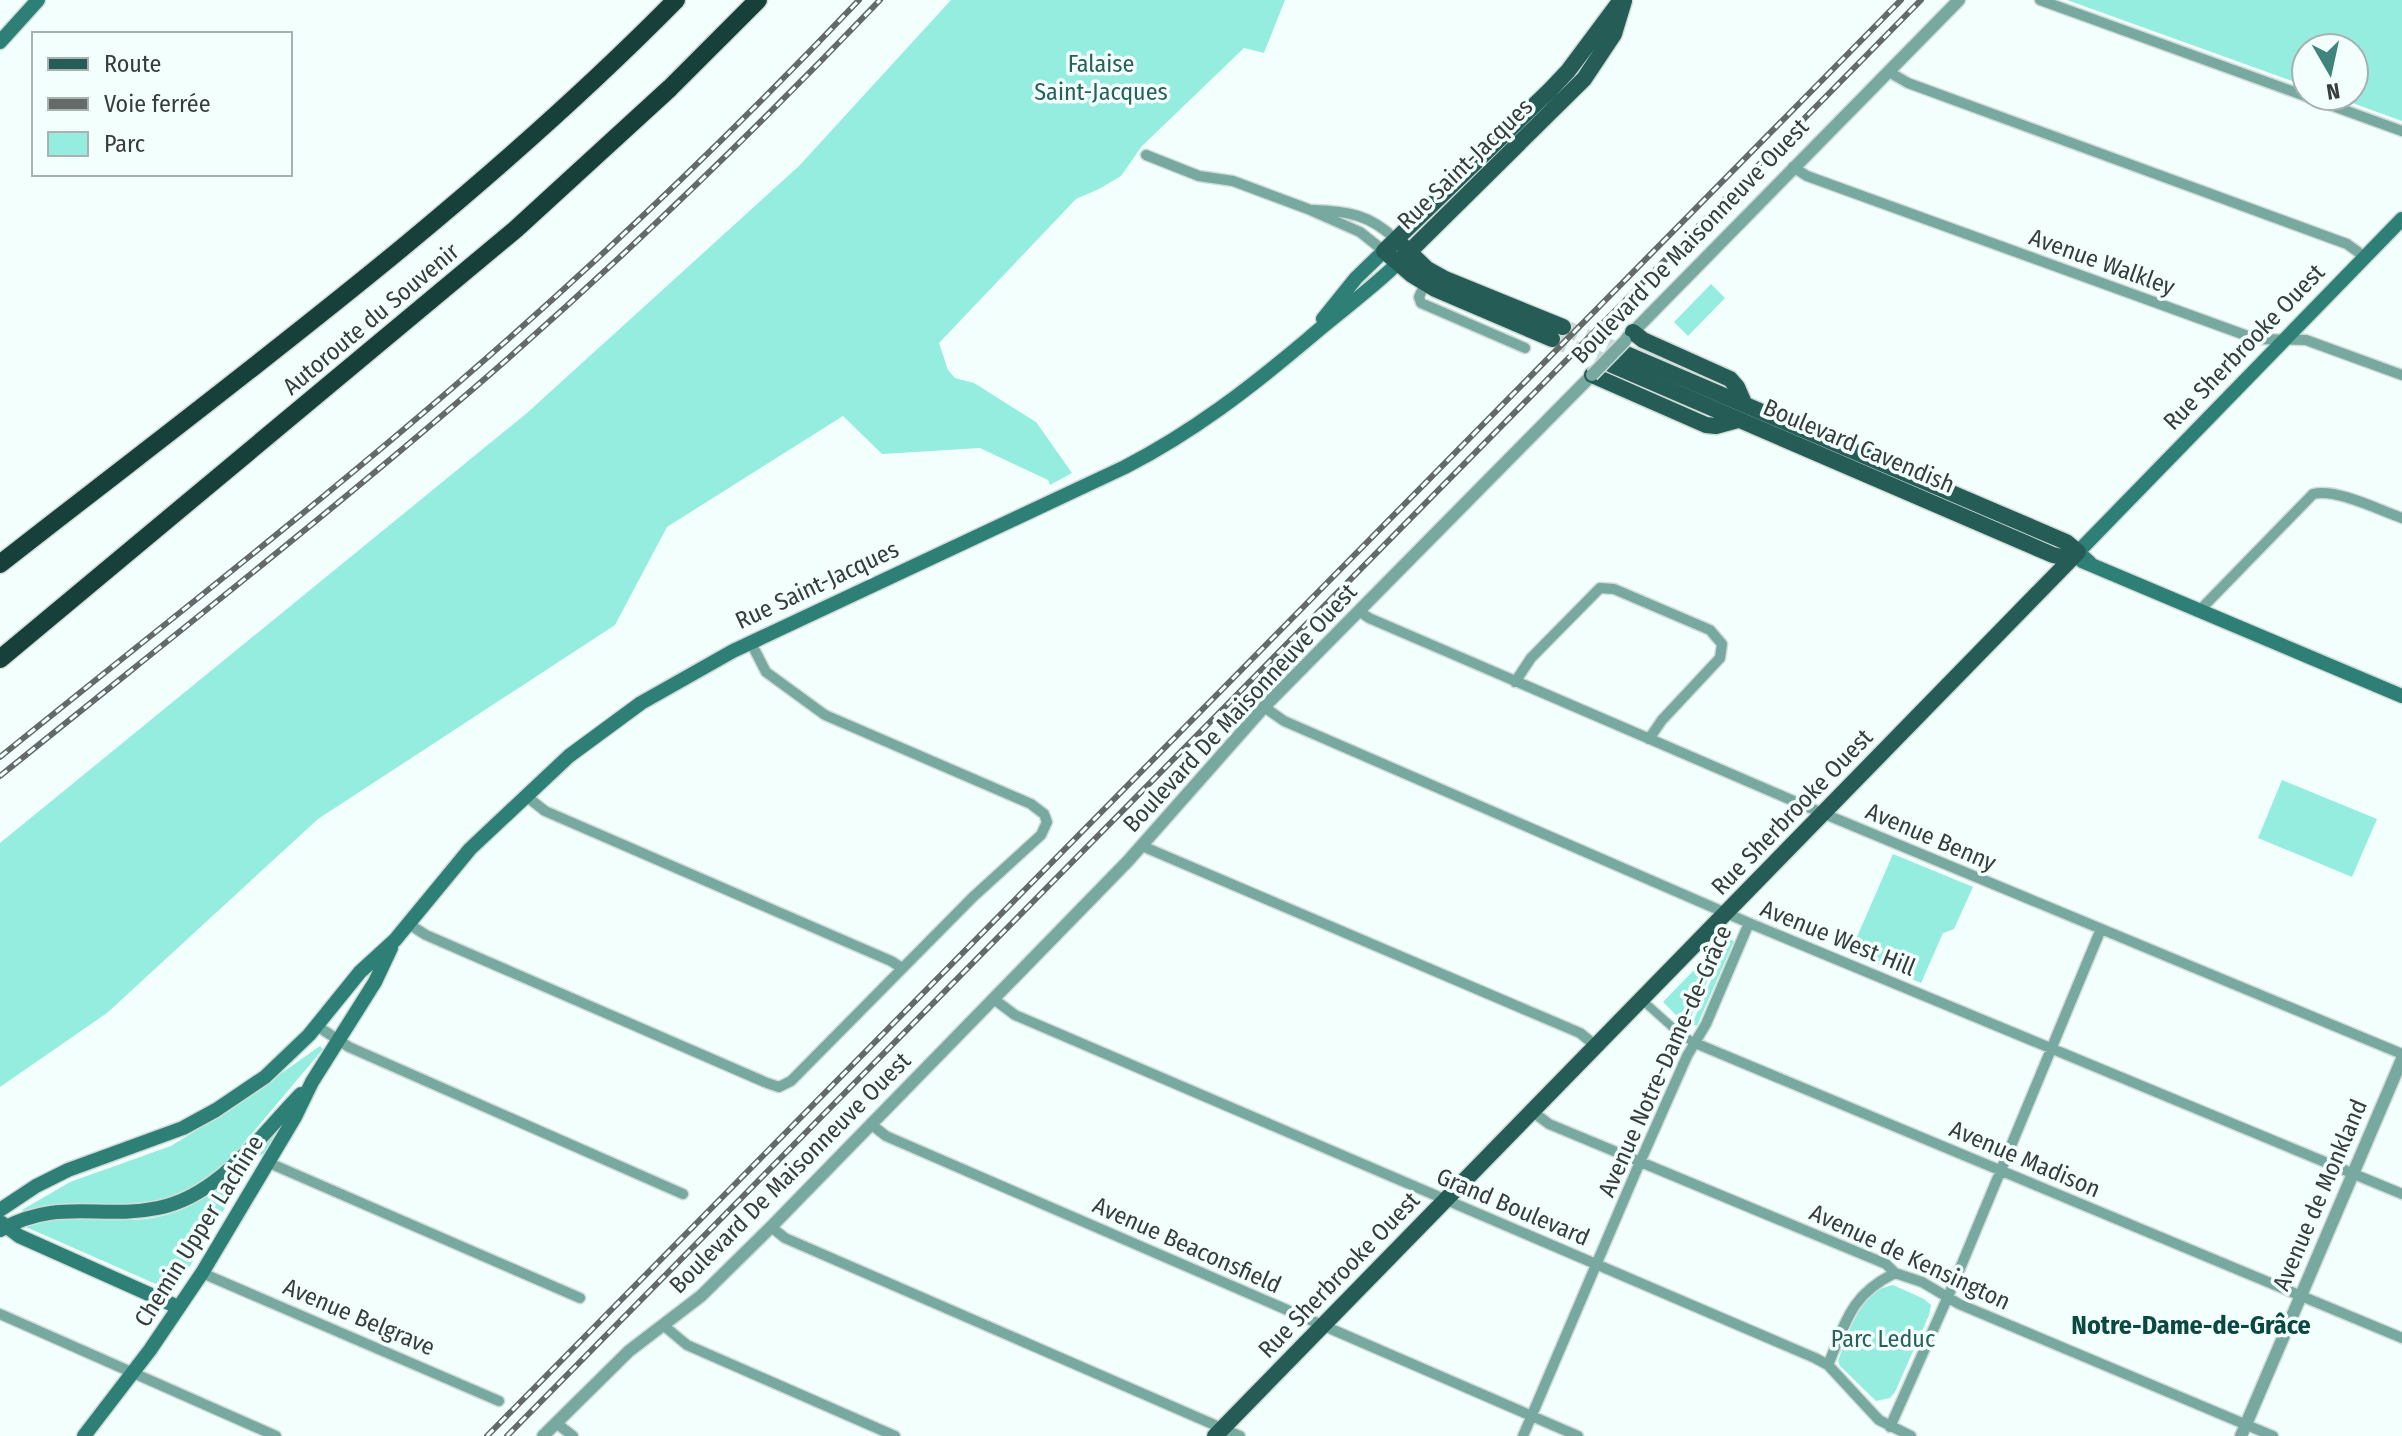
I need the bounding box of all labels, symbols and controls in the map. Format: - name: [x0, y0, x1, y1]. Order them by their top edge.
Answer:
- legend: [32, 32, 292, 176]
- north arrow: [2290, 32, 2370, 112]
- text: Route: [104, 50, 161, 78]
- park label: Falaise Saint-Jacques: [1034, 50, 1168, 106]
- text: N: [2324, 77, 2342, 106]
- text: Voie ferrée: [104, 90, 211, 118]
- street label: Rue Saint-Jacques: [1392, 93, 1538, 235]
- street label: Boulevard De Maisonneuve Ouest: [1566, 113, 1814, 369]
- text: Parc: [104, 130, 145, 158]
- street label: Avenue Walkley: [2025, 223, 2179, 301]
- street label: Autoroute du Souvenir: [277, 237, 465, 401]
- street label: Rue Sherbrooke Ouest: [2158, 258, 2330, 436]
- street label: Boulevard Cavendish: [1759, 393, 1959, 499]
- street label: Rue Saint-Jacques: [731, 535, 903, 635]
- street label: Boulevard De Maisonneuve Ouest: [1118, 578, 1363, 838]
- street label: Rue Sherbrooke Ouest: [1706, 723, 1878, 901]
- street label: Avenue Benny: [1862, 797, 2001, 877]
- street label: Avenue West Hill: [1757, 894, 1919, 982]
- street label: Avenue Notre-Dame-de-Grâce: [1592, 921, 1738, 1201]
- street label: Boulevard De Maisonneuve Ouest: [664, 1047, 916, 1299]
- street label: Avenue de Monkland: [2267, 1095, 2373, 1295]
- street label: Avenue Madison: [1945, 1115, 2105, 1203]
- street label: Chemin Upper Lachine: [129, 1130, 269, 1332]
- street label: Grand Boulevard: [1432, 1162, 1594, 1252]
- street label: Rue Sherbrooke Ouest: [1253, 1186, 1425, 1364]
- street label: Avenue Beaconsfield: [1089, 1191, 1285, 1299]
- street label: Avenue de Kensington: [1805, 1198, 2015, 1316]
- street label: Avenue Belgrave: [279, 1272, 439, 1362]
- district label: Notre-Dame-de-Grâce: [2071, 1310, 2311, 1341]
- park label: Parc Leduc: [1831, 1325, 1935, 1353]

